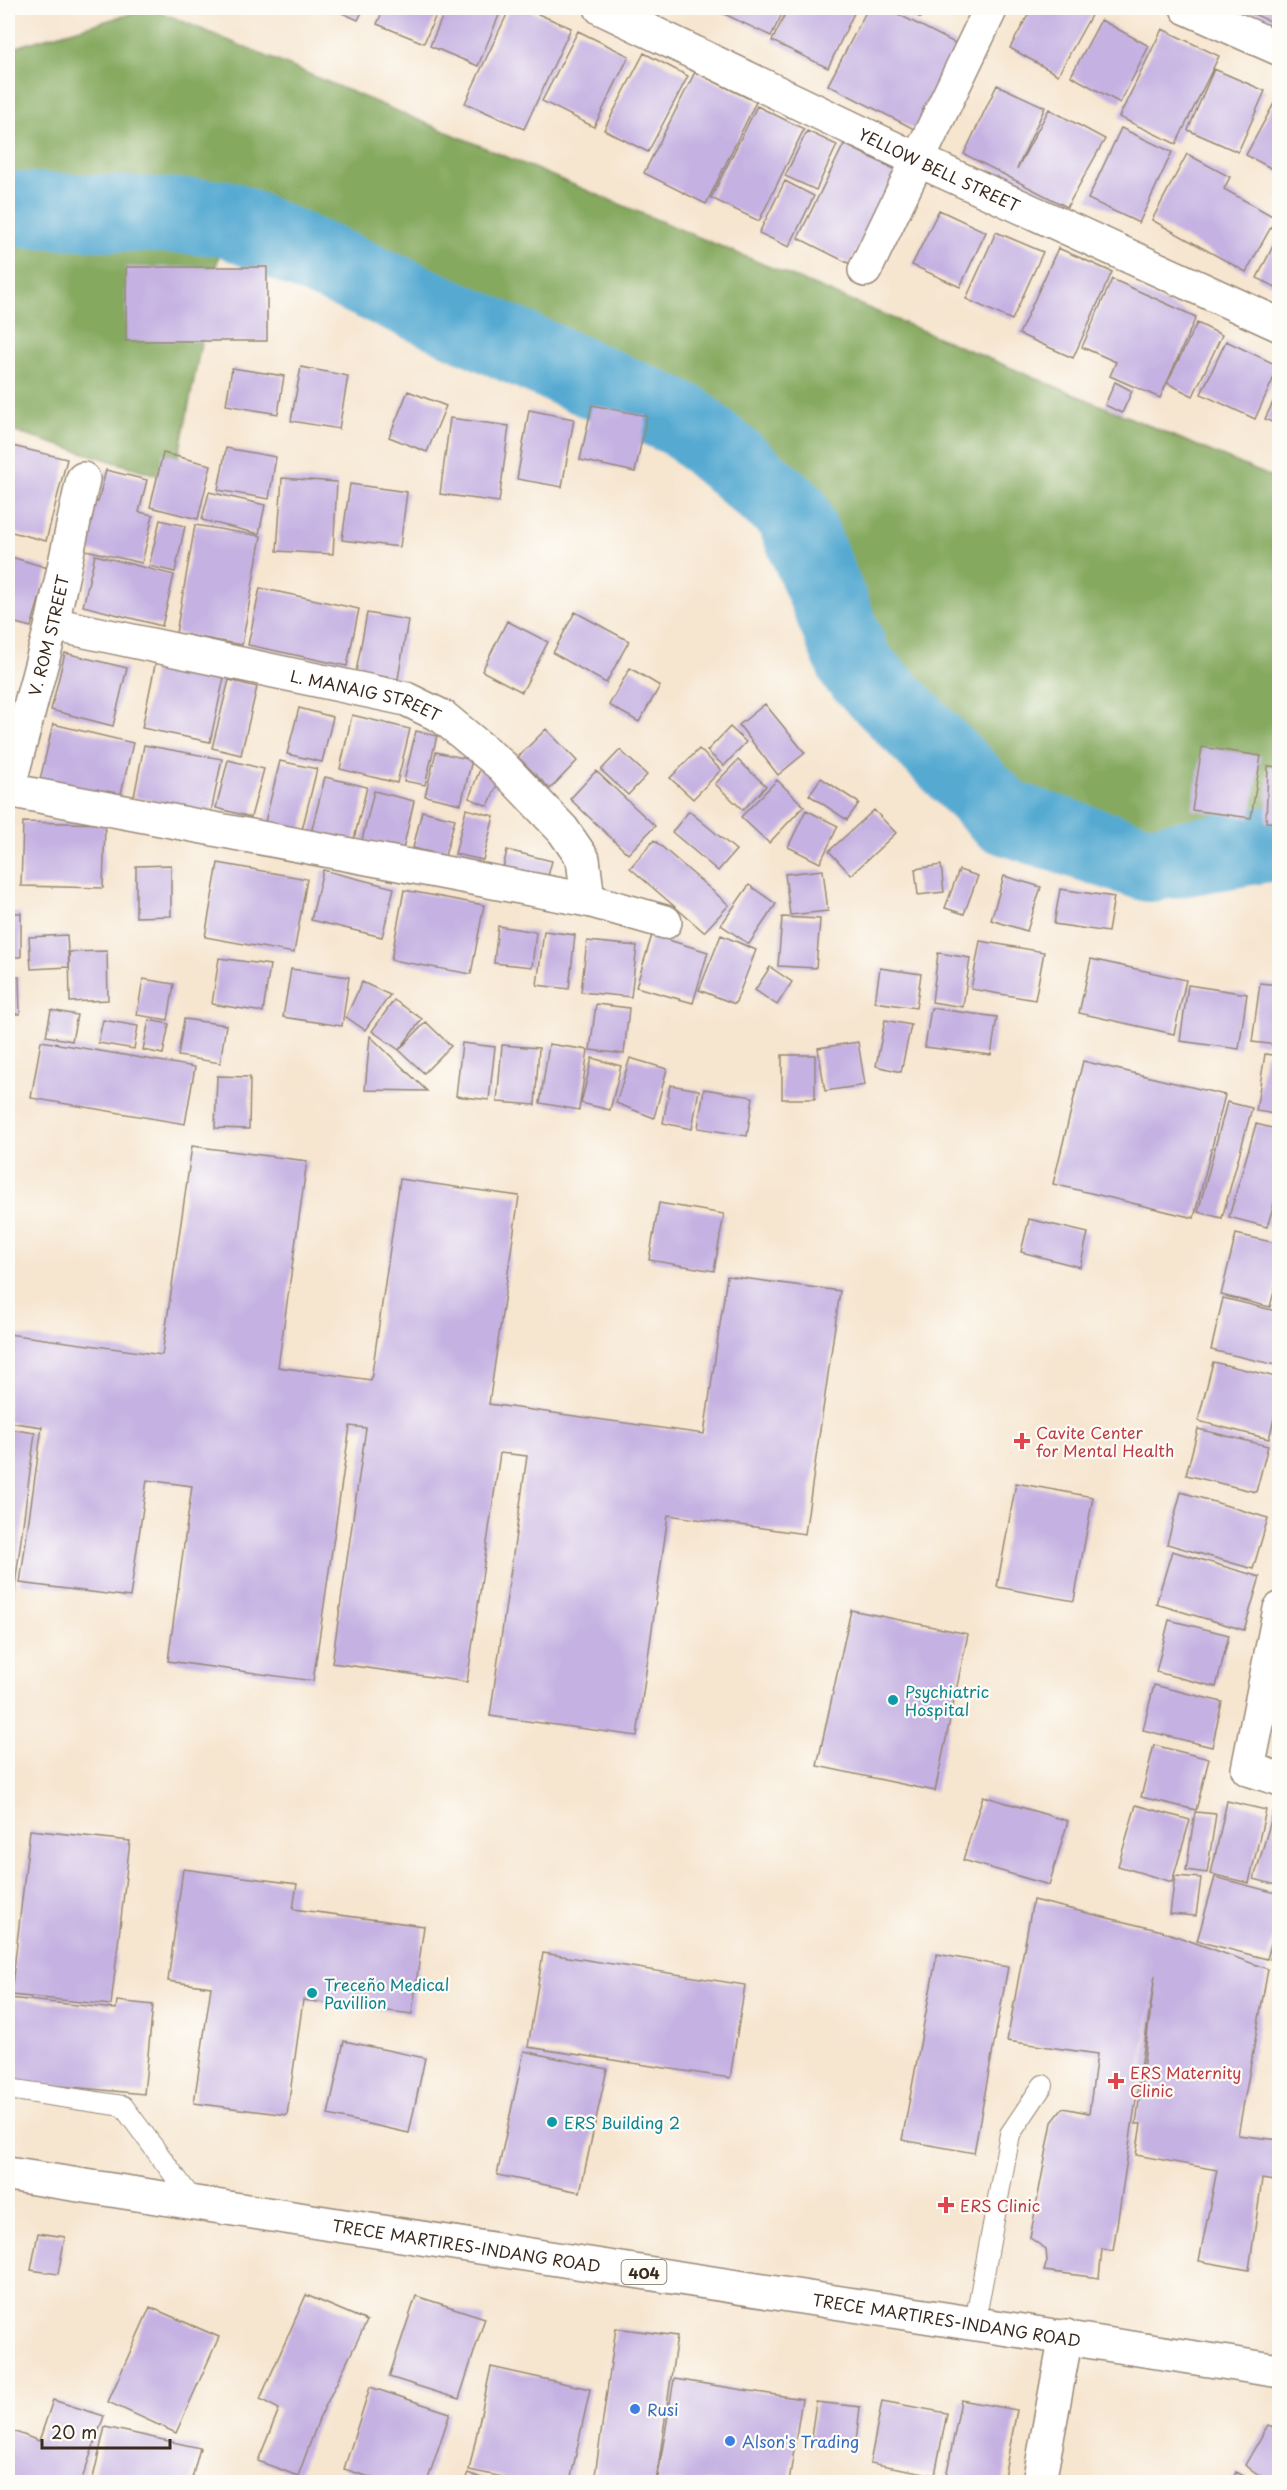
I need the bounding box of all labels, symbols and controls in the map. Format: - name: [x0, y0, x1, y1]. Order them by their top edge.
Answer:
- street label: YELLOW BELL STREET: [855, 121, 1024, 217]
- street label: V. ROM STREET: [21, 572, 74, 698]
- street label: L. MANAIG STREET: [288, 663, 446, 727]
- place label: Cavite Center for Mental Health: [1036, 1420, 1174, 1462]
- marker: Cavite Center for Mental Health: [1013, 1432, 1031, 1450]
- place label: Psychiatric Hospital: [905, 1679, 989, 1721]
- marker: Psychiatric Hospital: [886, 1693, 900, 1707]
- place label: Treceño Medical Pavillion: [324, 1972, 449, 2014]
- marker: Treceño Medical Pavillion: [305, 1986, 319, 2000]
- place label: ERS Maternity Clinic: [1130, 2060, 1241, 2102]
- marker: ERS Maternity Clinic: [1107, 2072, 1125, 2090]
- place label: ERS Building 2: [564, 2110, 680, 2134]
- marker: ERS Building 2: [545, 2115, 559, 2129]
- place label: ERS Clinic: [960, 2193, 1040, 2217]
- marker: ERS Clinic: [937, 2196, 955, 2214]
- street label: TRECE MARTIRES-INDANG ROAD: [331, 2212, 602, 2278]
- road number: 404: [622, 2260, 666, 2284]
- street label: TRECE MARTIRES-INDANG ROAD: [811, 2287, 1083, 2352]
- place label: Rusi: [647, 2397, 679, 2421]
- marker: Rusi: [628, 2402, 642, 2416]
- scale bar: [42, 2412, 170, 2450]
- text: 20 m: [51, 2418, 97, 2445]
- place label: Alson's Trading: [742, 2429, 859, 2453]
- marker: Alson's Trading: [723, 2434, 737, 2448]

